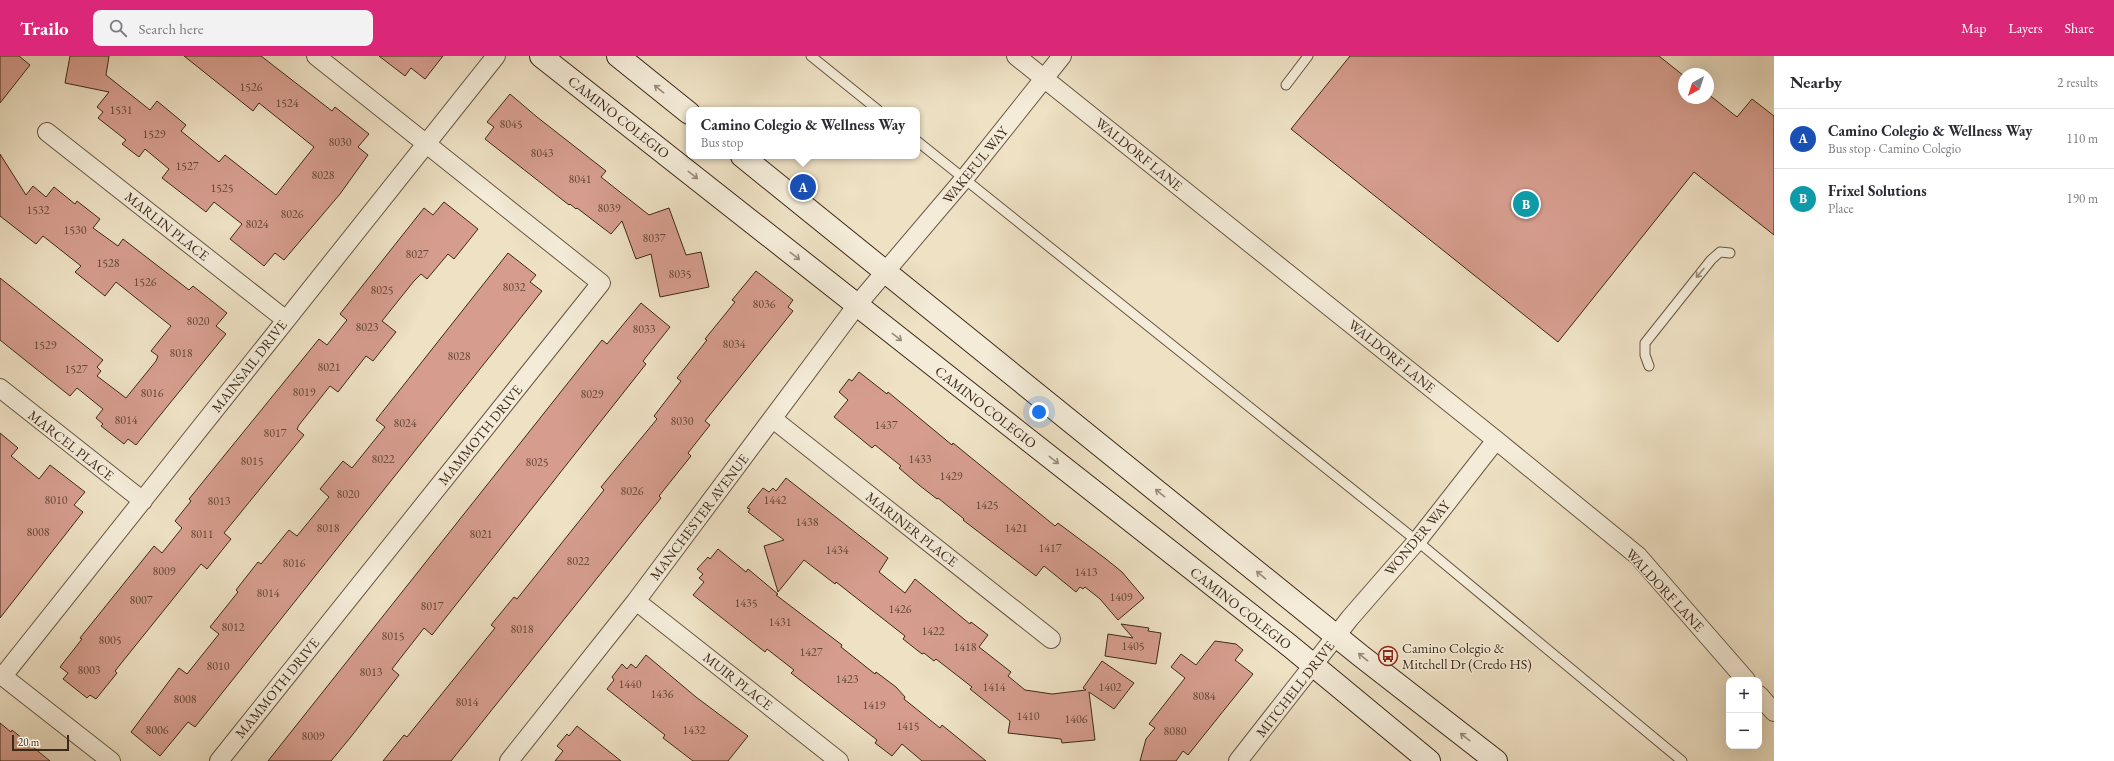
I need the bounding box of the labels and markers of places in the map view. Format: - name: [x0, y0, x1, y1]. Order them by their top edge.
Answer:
- pin: A: [790, 172, 816, 202]
- pin: B: [1513, 189, 1539, 219]
- place label: Camino Colegio & Mitchell Dr (Credo HS): [1402, 639, 1532, 673]
- bus stop icon: Camino Colegio & Mitchell Dr (Credo HS): [1377, 645, 1399, 667]

